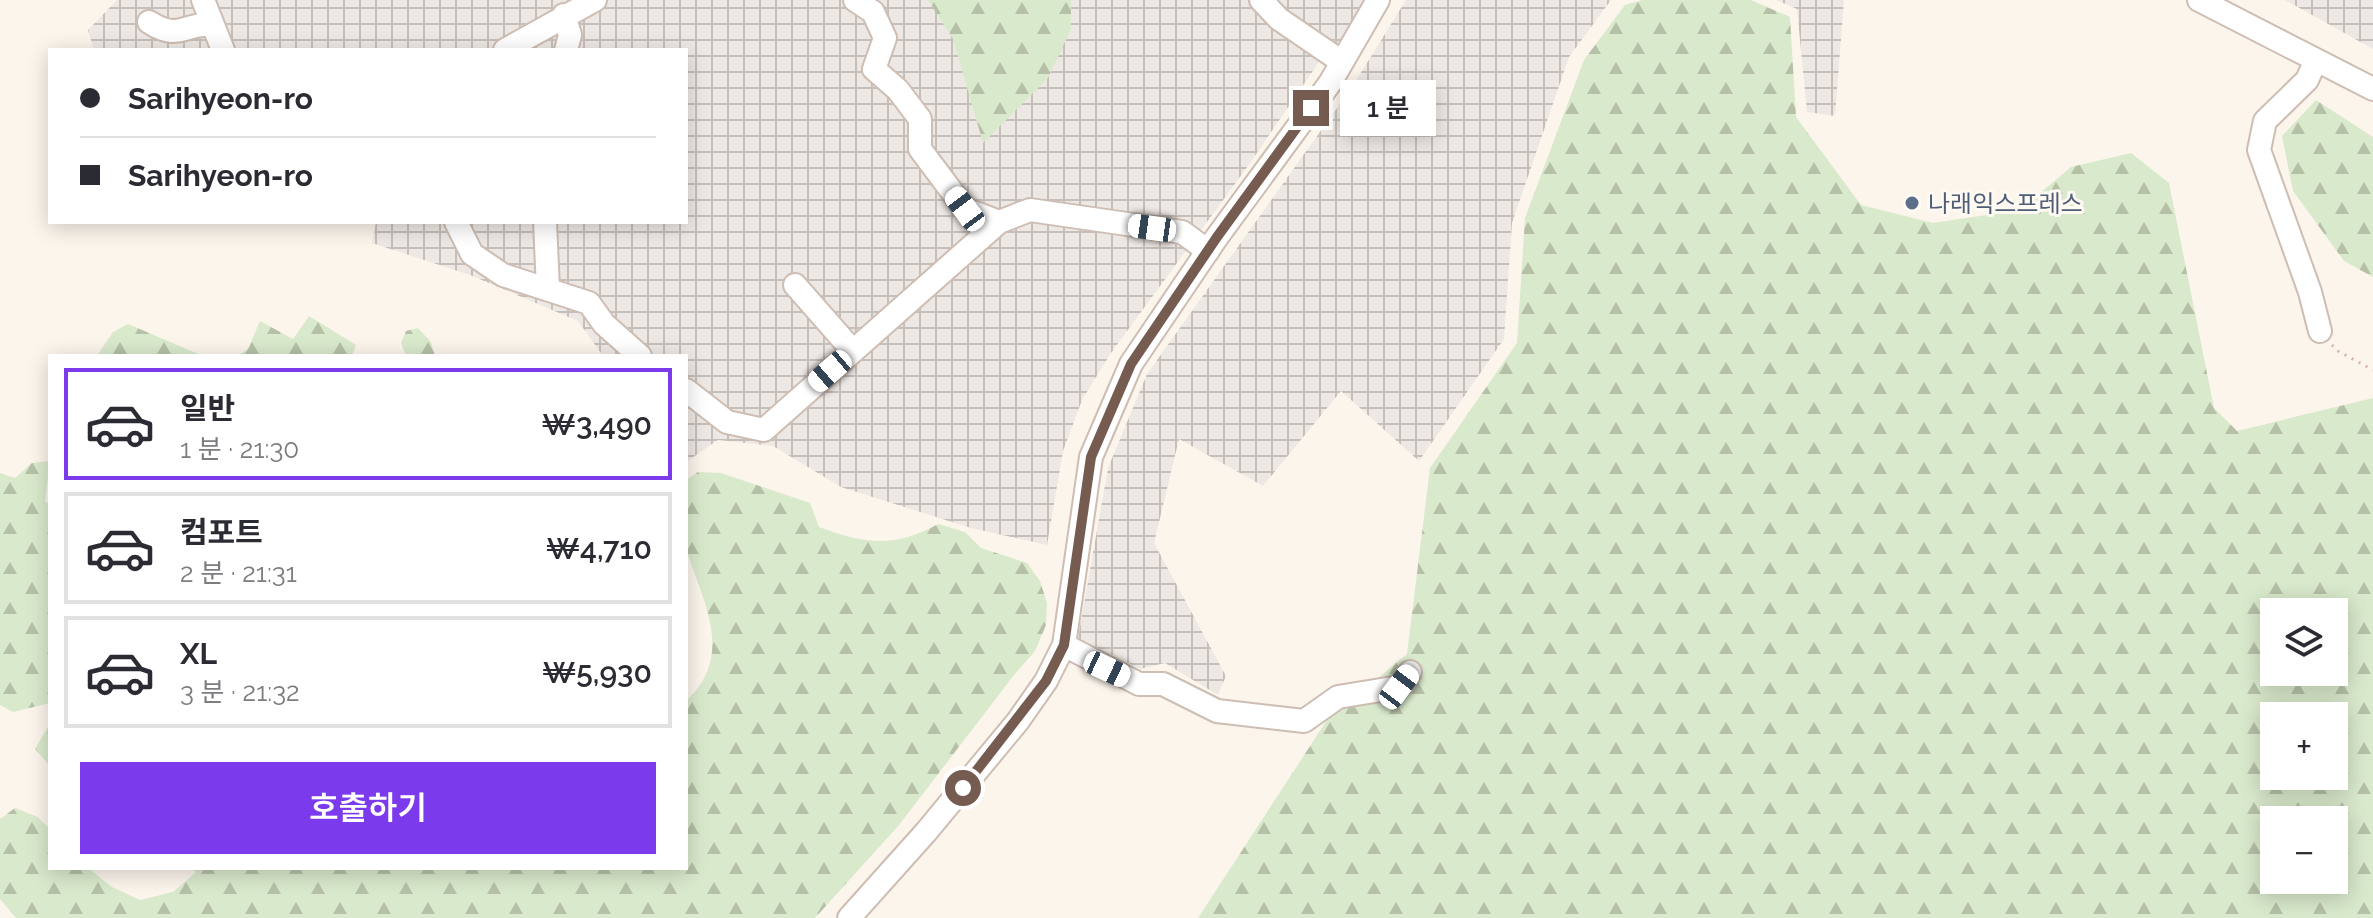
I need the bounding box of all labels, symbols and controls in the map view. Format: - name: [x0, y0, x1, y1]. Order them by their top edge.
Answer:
- callout: 1 분: [1339, 80, 1435, 136]
- text: Sarihyeon-ro: [128, 81, 313, 116]
- route end: [1293, 90, 1329, 126]
- text: 1 분: [1367, 93, 1409, 123]
- text: Sarihyeon-ro: [128, 158, 313, 193]
- car: [941, 183, 989, 235]
- place label: 나래익스프레스: [1928, 189, 2083, 218]
- marker: 나래익스프레스: [1903, 194, 1921, 212]
- car: [1127, 213, 1177, 243]
- car: [804, 346, 856, 396]
- icon: car: [84, 388, 156, 460]
- text: 일반: [180, 391, 235, 426]
- text: ₩3,490: [542, 407, 652, 442]
- text: 1 분 · 21:30: [180, 434, 299, 464]
- icon: car: [84, 512, 156, 584]
- text: 컴포트: [180, 515, 263, 550]
- text: ₩4,710: [546, 531, 652, 566]
- text: 2 분 · 21:31: [180, 558, 297, 588]
- map controls: [2260, 598, 2348, 894]
- button: layers: [2260, 598, 2348, 686]
- icon: car: [84, 636, 156, 708]
- text: XL: [180, 636, 217, 671]
- car: [1080, 648, 1134, 690]
- text: ₩5,930: [542, 655, 652, 690]
- car: [1375, 661, 1423, 713]
- text: 3 분 · 21:32: [180, 677, 300, 707]
- button: +: [2260, 702, 2348, 790]
- button: 호출하기: [80, 762, 656, 854]
- route start: [945, 770, 981, 806]
- button: −: [2260, 806, 2348, 894]

